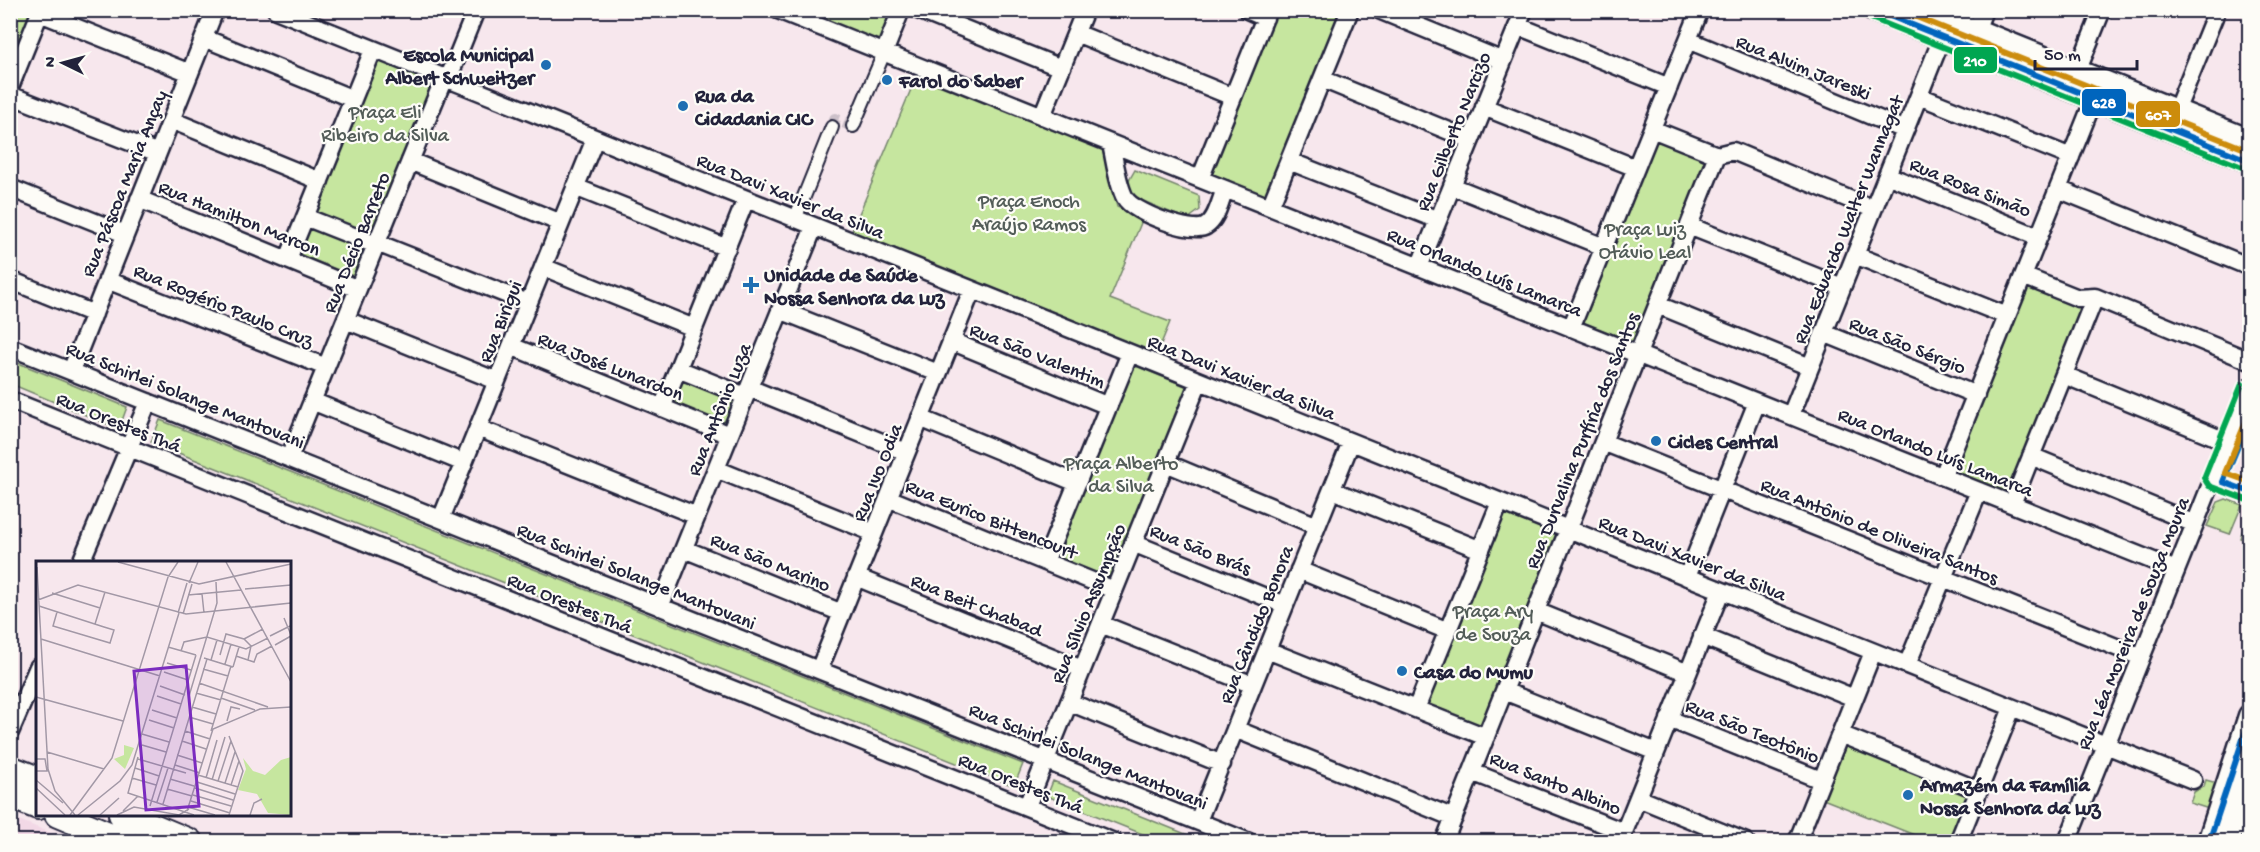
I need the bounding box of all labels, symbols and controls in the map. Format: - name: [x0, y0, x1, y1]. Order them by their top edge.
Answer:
- street label: Rua Alvim Jareski: [1732, 32, 1874, 107]
- north arrow: [33, 33, 93, 93]
- scale bar: [2035, 33, 2137, 71]
- place label: Escola Municipal Albert Schweitzer: [385, 46, 536, 92]
- line badge: 210: [1953, 46, 1998, 74]
- text: 50 m: [2044, 46, 2081, 67]
- street label: Rua Gilberto Narcizo: [1413, 49, 1498, 215]
- text: 210: [1963, 54, 1987, 73]
- text: N: [42, 55, 62, 68]
- marker: Escola Municipal Albert Schweitzer: [539, 58, 553, 72]
- place label: Farol do Saber: [898, 72, 1024, 95]
- marker: Farol do Saber: [880, 73, 894, 87]
- street label: Rua Páscoa Maria Ançay: [78, 87, 174, 281]
- place label: Rua da Cidadania CIC: [694, 87, 814, 133]
- line badge: 628: [2081, 88, 2127, 117]
- street label: Rua Eduardo Walter Wannagat: [1790, 91, 1911, 348]
- text: 628: [2092, 96, 2117, 115]
- marker: Rua da Cidadania CIC: [676, 99, 690, 113]
- line badge: 607: [2135, 100, 2181, 128]
- park label: Praça Eli Ribeiro da Silva: [321, 103, 450, 149]
- text: 607: [2145, 108, 2171, 127]
- street label: Rua Davi Xavier da Silva: [693, 150, 888, 247]
- street label: Rua Rosa Simão: [1906, 154, 2034, 224]
- street label: Rua Décio Barreto: [320, 170, 397, 317]
- street label: Rua Hamilton Marcon: [154, 177, 324, 263]
- park label: Praça Enoch Araújo Ramos: [972, 192, 1087, 238]
- park label: Praça Luiz Otávio Leal: [1599, 220, 1691, 266]
- street label: Rua Orlando Luís Lamarca: [1383, 225, 1585, 324]
- street label: Rua Rogério Paulo Cruz: [129, 261, 317, 354]
- place label: Unidade de Saúde Nossa Senhora da Luz: [764, 266, 945, 312]
- marker: Unidade de Saúde Nossa Senhora da Luz: [742, 276, 760, 294]
- street label: Rua Birigui: [475, 278, 529, 367]
- street label: Rua Durvalina Purfíria dos Santos: [1522, 309, 1647, 573]
- street label: Rua São Sérgio: [1845, 313, 1968, 381]
- street label: Rua São Valentim: [965, 320, 1108, 395]
- street label: Rua José Lunardon: [533, 329, 686, 408]
- street label: Rua Davi Xavier da Silva: [1144, 331, 1339, 428]
- street label: Rua Schirlei Solange Mantovani: [62, 339, 308, 456]
- street label: Rua Antônio Luza: [684, 340, 759, 480]
- street label: Rua Orestes Thá: [52, 389, 184, 460]
- street label: Rua Orlando Luís Lamarca: [1834, 405, 2036, 504]
- street label: Rua Ivo Odia: [849, 420, 910, 526]
- place label: Cicles Central: [1667, 433, 1779, 456]
- marker: Cicles Central: [1649, 434, 1663, 448]
- park label: Praça Alberto da Silva: [1063, 454, 1178, 500]
- street label: Rua Antônio de Oliveira Santos: [1757, 475, 2001, 592]
- street label: Rua Eurico Bittencourt: [901, 476, 1082, 567]
- street label: Rua Léa Moreira de Souza Moura: [2074, 494, 2197, 754]
- street label: Rua Davi Xavier da Silva: [1595, 512, 1790, 609]
- street label: Rua Schirlei Solange Mantovani: [513, 520, 759, 637]
- street label: Rua Sílvio Assumpção: [1048, 521, 1133, 688]
- street label: Rua São Brás: [1146, 521, 1254, 582]
- street label: Rua São Marino: [706, 530, 833, 599]
- street label: Rua Cândido Bonora: [1216, 542, 1301, 708]
- inset map: [36, 561, 291, 816]
- street label: Rua Orestes Thá: [503, 570, 635, 641]
- street label: Rua Beit Chabad: [907, 570, 1047, 645]
- park label: Praça Ary de Souza: [1452, 602, 1533, 648]
- place label: Casa do Mumu: [1413, 663, 1533, 686]
- marker: Casa do Mumu: [1395, 664, 1409, 678]
- street label: Rua São Teotônio: [1681, 696, 1822, 771]
- street label: Rua Schirlei Solange Mantovani: [965, 700, 1211, 817]
- street label: Rua Santo Albino: [1486, 748, 1624, 822]
- street label: Rua Orestes Thá: [954, 750, 1086, 821]
- place label: Armazém da Família Nossa Senhora da Luz: [1919, 776, 2101, 822]
- marker: Armazém da Família Nossa Senhora da Luz: [1901, 788, 1915, 802]

